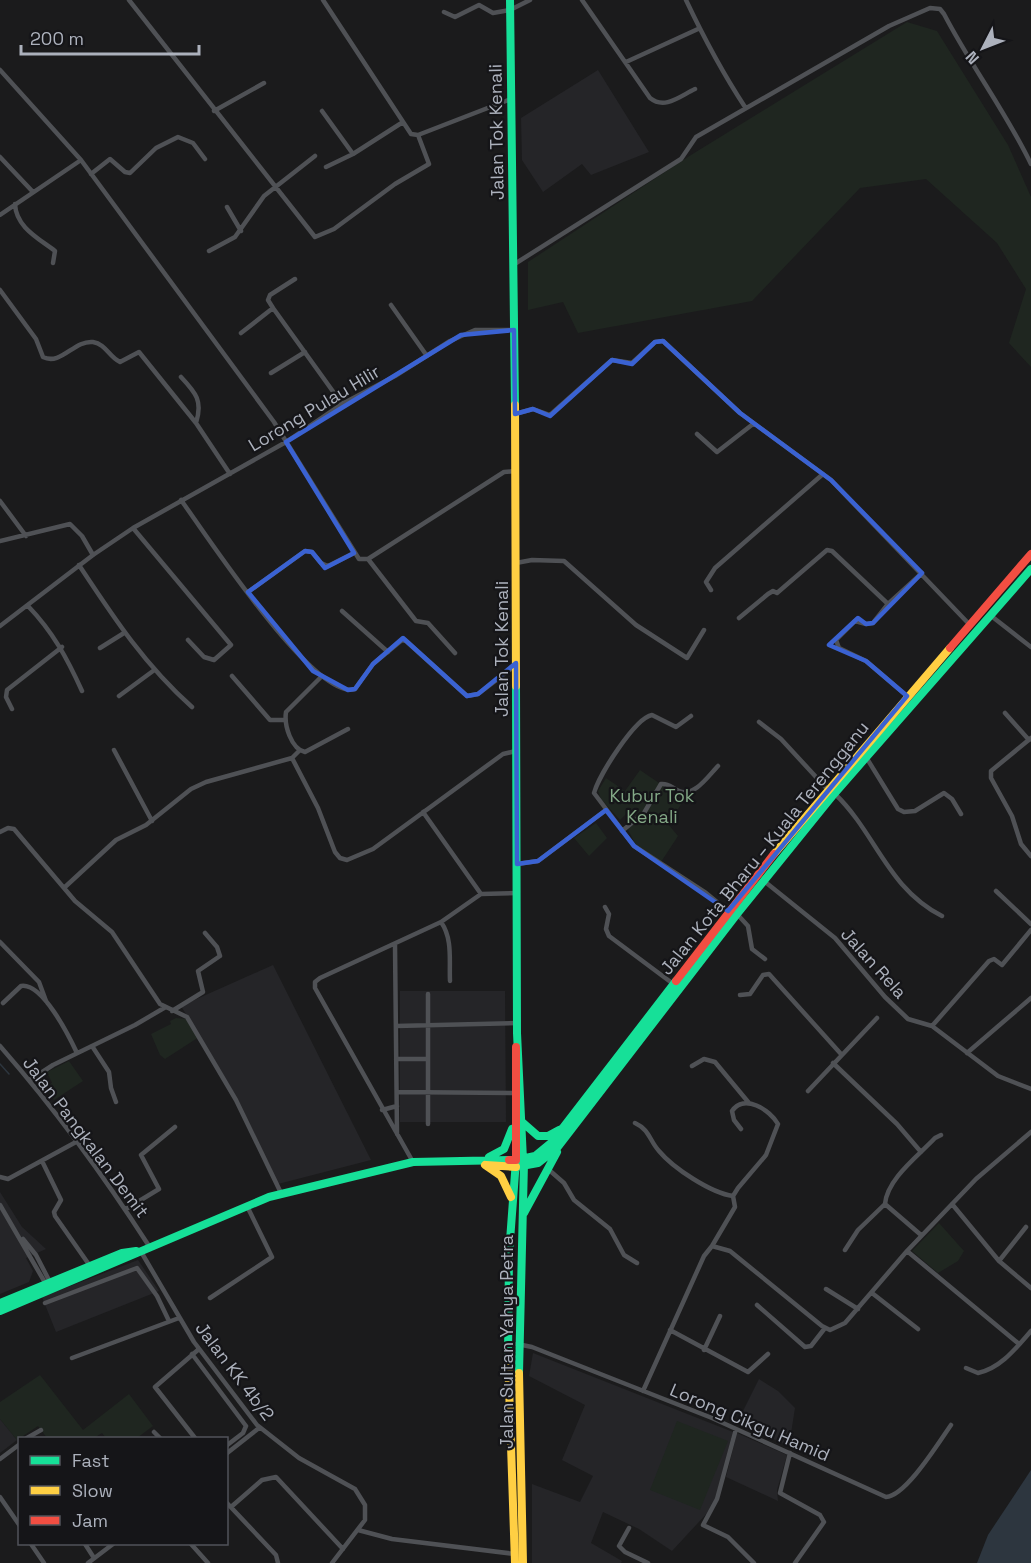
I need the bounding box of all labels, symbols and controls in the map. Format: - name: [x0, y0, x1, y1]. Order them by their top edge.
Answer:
- scale bar: [21, 18, 200, 56]
- north arrow: [953, 18, 1013, 78]
- text: 200 m: [30, 27, 84, 50]
- text: N: [961, 47, 984, 69]
- street label: Jalan Tok Kenali: [483, 64, 509, 200]
- street label: Lorong Pulau Hilir: [244, 360, 384, 456]
- street label: Jalan Tok Kenali: [490, 581, 513, 717]
- street label: Jalan Kota Bharu – Kuala Terengganu: [654, 716, 874, 980]
- park label: Kubur Tok Kenali: [610, 784, 695, 828]
- street label: Jalan Rela: [836, 923, 912, 1003]
- street label: Jalan Pangkalan Demit: [18, 1052, 154, 1222]
- street label: Jalan Sultan Yahya Petra: [495, 1235, 518, 1449]
- street label: Jalan KK 4b/2: [190, 1317, 280, 1425]
- street label: Lorong Cikgu Hamid: [666, 1378, 834, 1466]
- legend: [18, 1437, 228, 1545]
- text: Fast: [72, 1449, 109, 1472]
- text: Slow: [72, 1479, 113, 1502]
- text: Jam: [72, 1509, 108, 1532]

